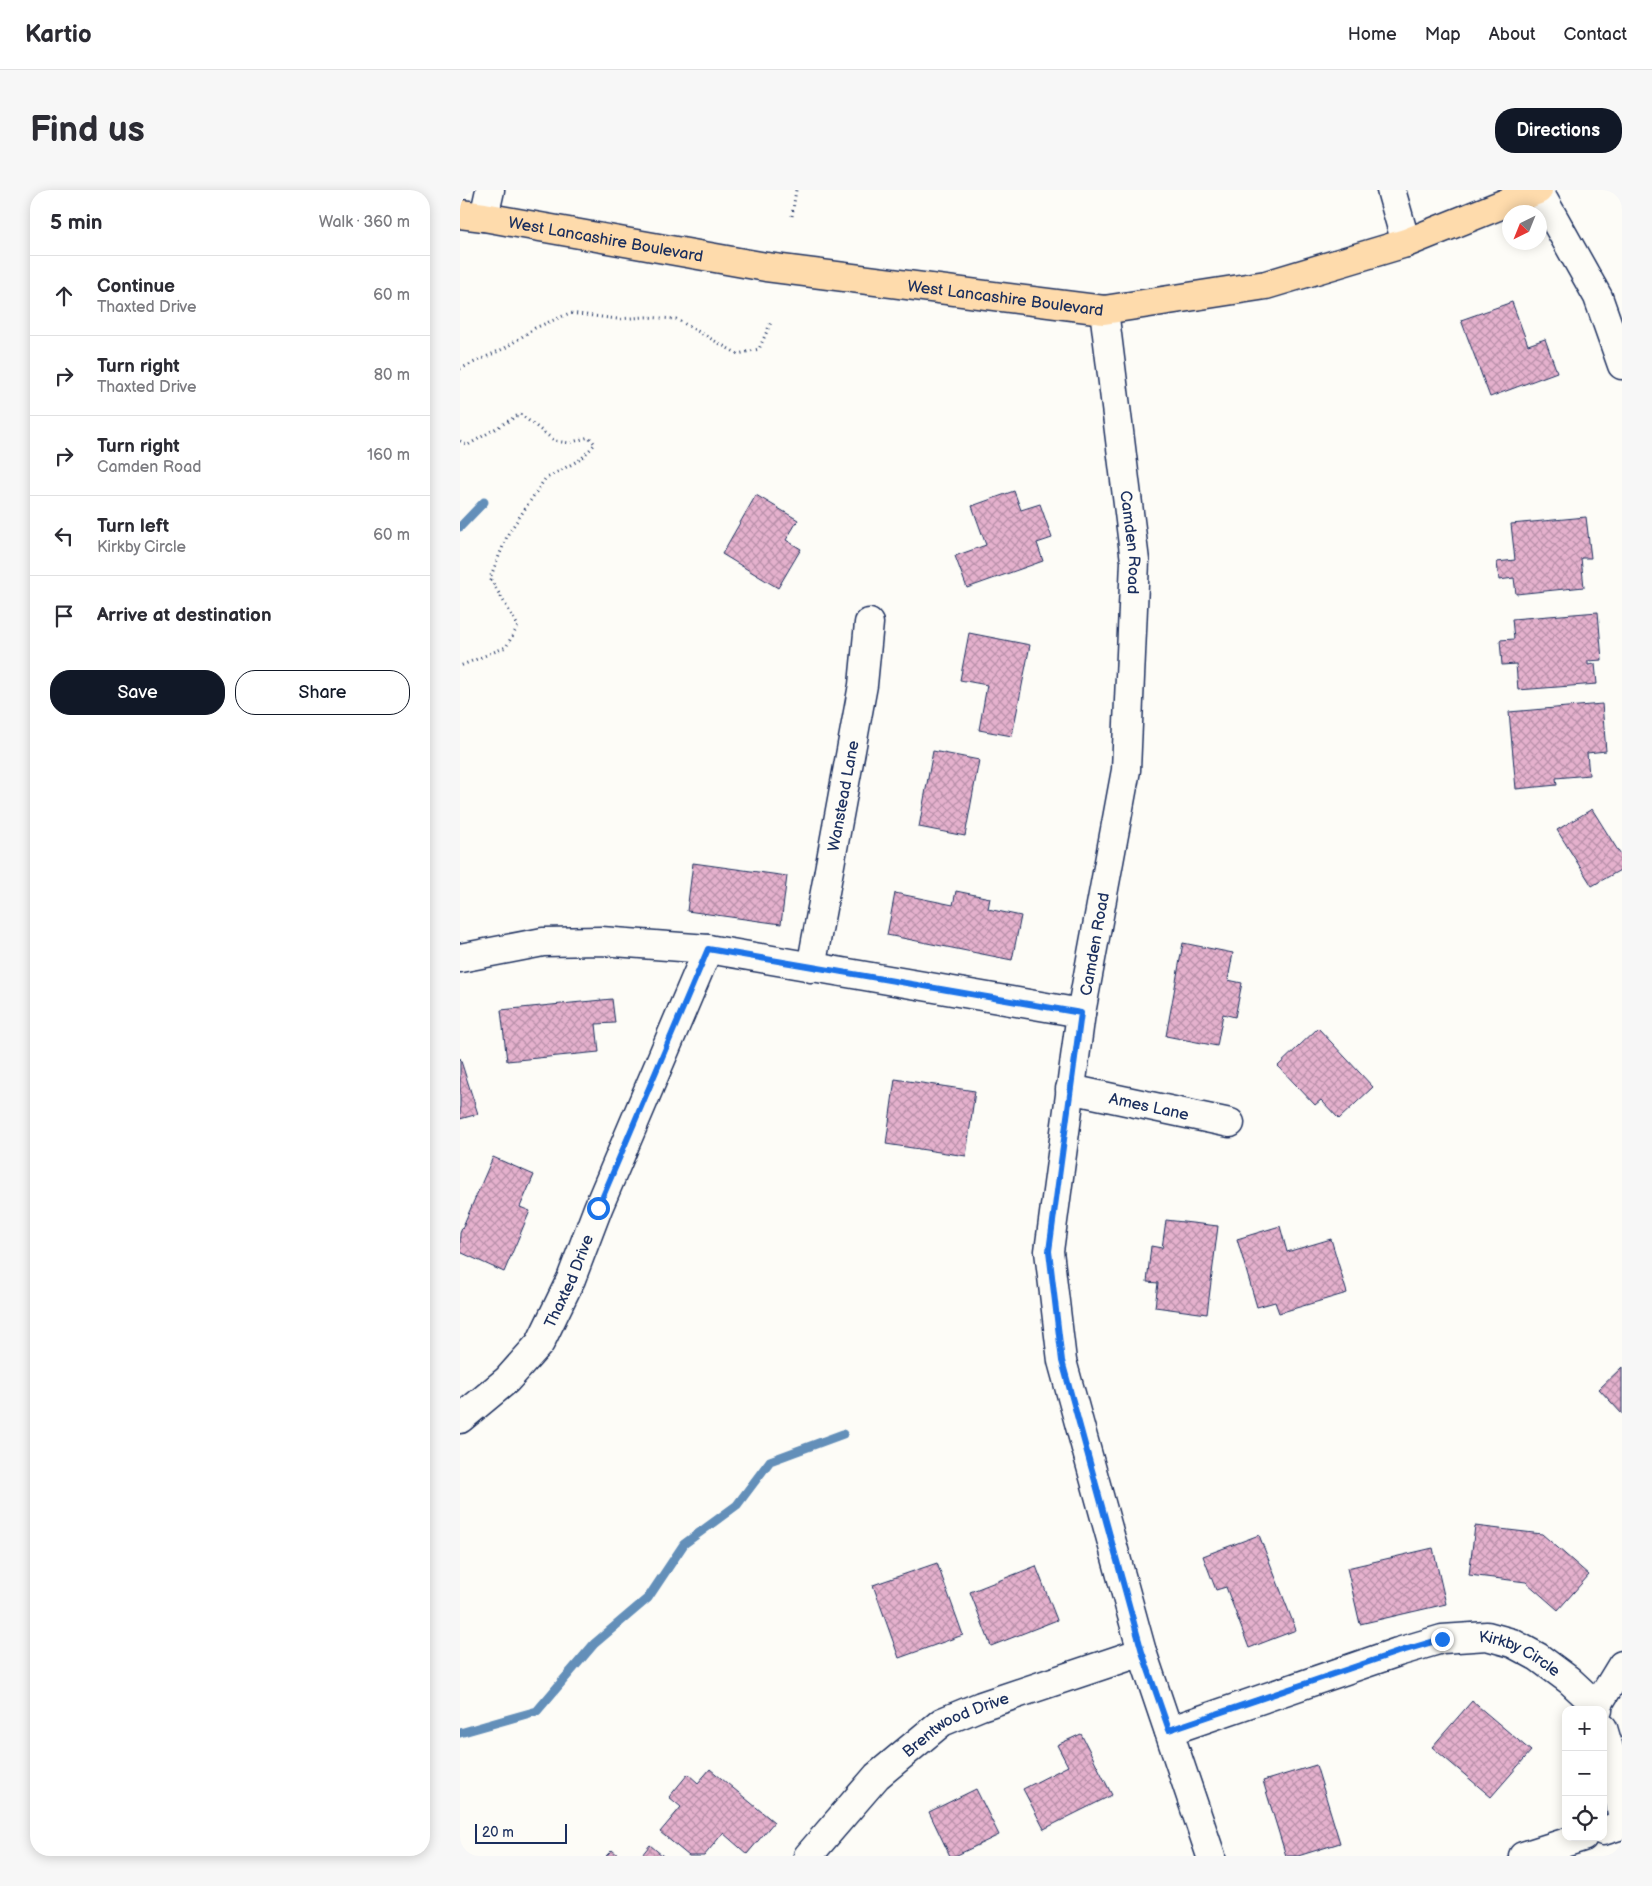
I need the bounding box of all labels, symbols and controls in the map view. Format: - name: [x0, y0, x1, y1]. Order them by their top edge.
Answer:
- text: Kartio: [25, 20, 92, 49]
- text: Home: [1348, 24, 1397, 45]
- text: Map: [1425, 24, 1461, 45]
- text: About: [1489, 24, 1536, 45]
- text: Contact: [1564, 24, 1627, 45]
- button: Directions: [1495, 108, 1622, 153]
- text: Find us: [30, 109, 145, 152]
- north arrow: [1502, 205, 1547, 250]
- text: 5 min: [50, 210, 103, 235]
- text: Walk · 360 m: [319, 213, 410, 232]
- street label: West Lancashire Boulevard: [507, 213, 705, 267]
- text: Continue: [97, 275, 175, 298]
- street label: West Lancashire Boulevard: [906, 277, 1104, 321]
- icon: ahead: [50, 282, 78, 310]
- text: 60 m: [373, 286, 410, 305]
- text: Thaxted Drive: [97, 298, 197, 317]
- text: Turn right: [97, 355, 180, 378]
- icon: right: [50, 362, 78, 390]
- text: 80 m: [374, 366, 410, 385]
- text: Thaxted Drive: [97, 378, 197, 397]
- text: Turn right: [97, 435, 180, 458]
- icon: right: [50, 442, 78, 470]
- text: 160 m: [367, 446, 410, 465]
- text: Camden Road: [97, 458, 201, 477]
- street label: Camden Road: [1115, 489, 1143, 595]
- text: Turn left: [97, 515, 169, 538]
- icon: left: [50, 522, 78, 550]
- text: 60 m: [373, 526, 410, 545]
- text: Kirkby Circle: [97, 538, 186, 557]
- icon: arrive: [50, 602, 78, 630]
- text: Arrive at destination: [97, 604, 272, 627]
- button: Save: [50, 670, 225, 715]
- button: Share: [235, 670, 410, 715]
- street label: Wanstead Lane: [825, 739, 864, 853]
- street label: Camden Road: [1077, 891, 1114, 997]
- street label: Ames Lane: [1107, 1090, 1191, 1125]
- route start: [587, 1197, 610, 1220]
- street label: Thaxted Drive: [541, 1232, 598, 1331]
- route end: [1431, 1628, 1454, 1651]
- street label: Kirkby Circle: [1479, 1628, 1564, 1682]
- street label: Brentwood Drive: [899, 1689, 1012, 1762]
- map controls: [1562, 1706, 1607, 1841]
- button: +: [1562, 1706, 1607, 1751]
- button: −: [1562, 1751, 1607, 1796]
- button: locate: [1562, 1796, 1607, 1841]
- scale bar: [475, 1821, 568, 1844]
- text: 20 m: [482, 1824, 514, 1841]

